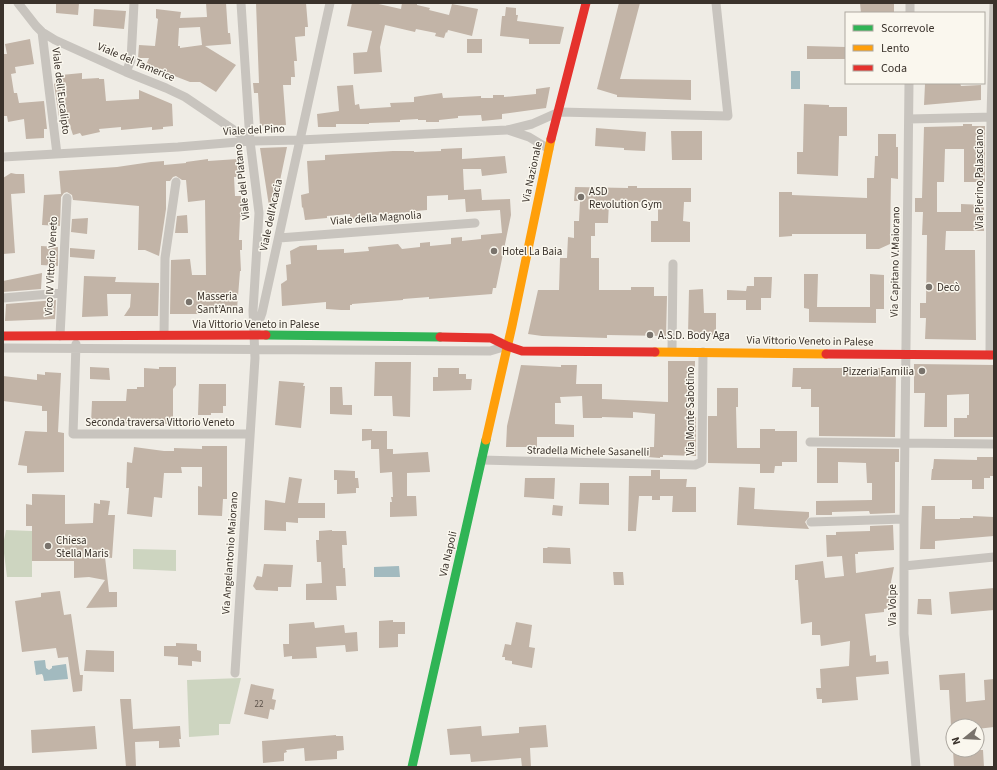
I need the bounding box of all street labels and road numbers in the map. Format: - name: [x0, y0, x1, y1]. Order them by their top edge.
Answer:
- street label: Viale del Tamerice: [95, 39, 178, 85]
- street label: Viale dell'Eucalipto: [48, 47, 74, 135]
- street label: Viale del Pino: [223, 121, 285, 139]
- street label: Via Pierino Palasciano: [972, 129, 987, 229]
- street label: Via Nazionale: [518, 140, 546, 204]
- street label: Viale del Platano: [231, 143, 253, 221]
- street label: Viale dell'Acacia: [256, 178, 286, 252]
- street label: Via Capitano V.Maiorano: [887, 206, 903, 318]
- street label: Viale della Magnolia: [330, 207, 422, 229]
- street label: Vico IV Vittorio Veneto: [41, 216, 61, 316]
- street label: Via Vittorio Veneto in Palese: [193, 317, 320, 332]
- street label: Via Vittorio Veneto in Palese: [746, 332, 874, 350]
- street label: Via Monte Sabotino: [683, 366, 698, 456]
- street label: Seconda traversa Vittorio Veneto: [85, 415, 235, 430]
- street label: Stradella Michele Sasanelli: [527, 442, 649, 460]
- street label: Via Angelantonio Maiorano: [218, 491, 242, 615]
- street label: Via Napoli: [435, 530, 461, 578]
- street label: Via Volpe: [885, 583, 900, 626]

